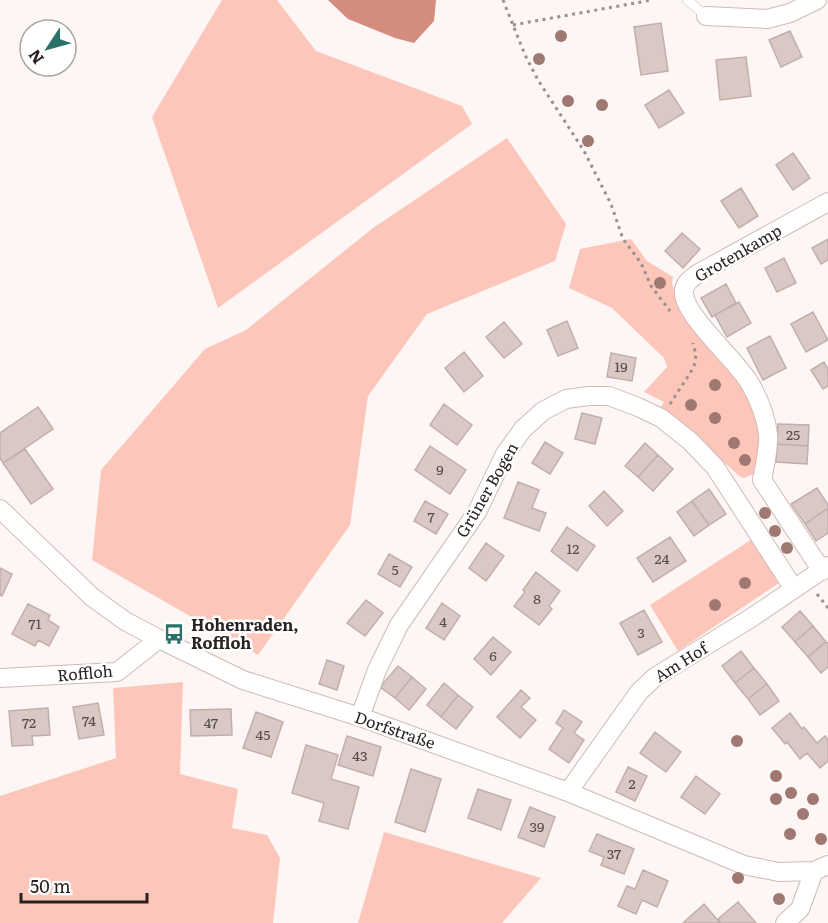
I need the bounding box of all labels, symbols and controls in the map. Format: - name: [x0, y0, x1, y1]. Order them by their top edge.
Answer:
- north arrow: [18, 18, 78, 78]
- text: N: [21, 45, 49, 70]
- street label: Grotenkamp: [689, 217, 786, 287]
- house number: 19: [614, 356, 628, 376]
- house number: 25: [786, 424, 800, 444]
- street label: Grüner Bogen: [449, 437, 523, 542]
- house number: 9: [436, 459, 444, 479]
- house number: 7: [427, 506, 435, 526]
- house number: 12: [567, 538, 579, 558]
- house number: 24: [655, 548, 670, 568]
- house number: 5: [391, 559, 399, 579]
- house number: 8: [533, 588, 541, 608]
- house number: 4: [439, 611, 447, 631]
- place label: Hohenraden, Roffloh: [191, 612, 299, 654]
- house number: 71: [29, 613, 42, 633]
- bus stop icon: Hohenraden, Roffloh: [162, 622, 186, 646]
- house number: 3: [637, 622, 645, 642]
- street label: Am Hof: [649, 634, 713, 687]
- house number: 6: [489, 645, 497, 665]
- street label: Roffloh: [56, 658, 114, 686]
- street label: Dorfstraße: [352, 704, 439, 754]
- house number: 74: [82, 710, 96, 730]
- house number: 72: [22, 712, 36, 732]
- house number: 47: [204, 712, 218, 732]
- house number: 45: [256, 724, 270, 744]
- house number: 43: [352, 745, 368, 765]
- house number: 2: [628, 773, 636, 793]
- house number: 39: [530, 816, 544, 836]
- house number: 37: [607, 843, 621, 863]
- scale bar: [21, 866, 147, 904]
- text: 50 m: [30, 872, 71, 899]

